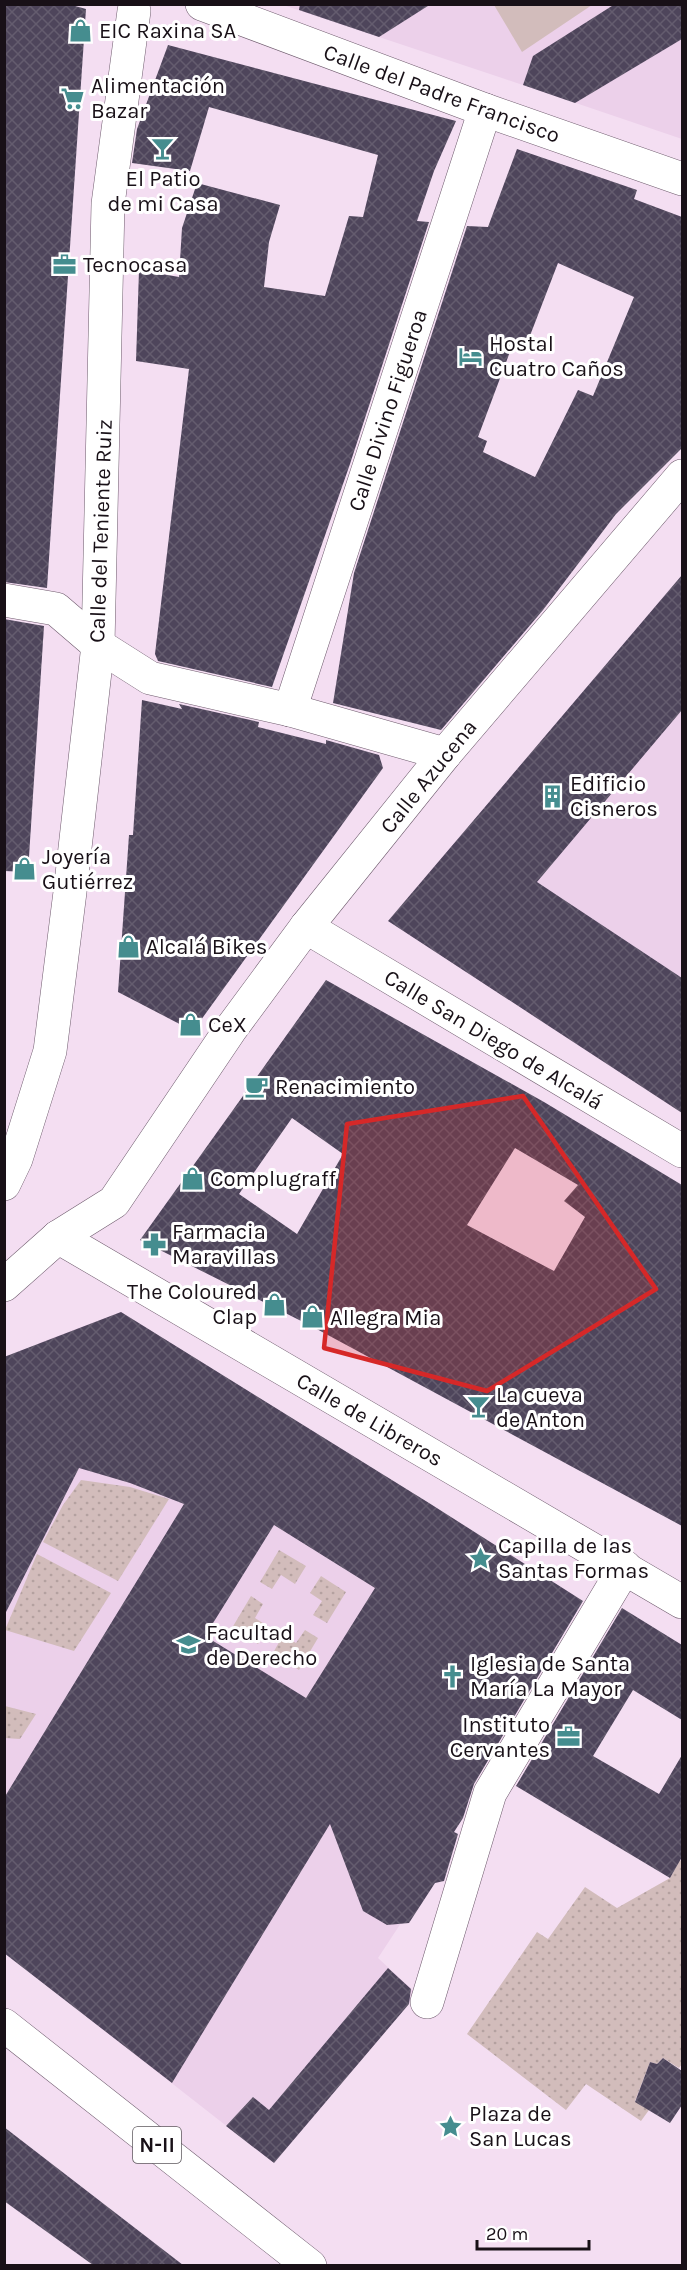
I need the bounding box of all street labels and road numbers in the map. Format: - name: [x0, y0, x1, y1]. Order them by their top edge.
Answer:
- street label: Calle del Padre Francisco: [320, 39, 563, 149]
- street label: Calle Divino Figueroa: [343, 306, 433, 515]
- street label: Calle del Teniente Ruiz: [84, 419, 118, 643]
- street label: Calle Azucena: [375, 714, 483, 839]
- street label: Calle San Diego de Alcalá: [379, 964, 608, 1116]
- street label: Calle de Libreros: [292, 1367, 447, 1472]
- road number: N-II: [133, 2127, 181, 2163]

